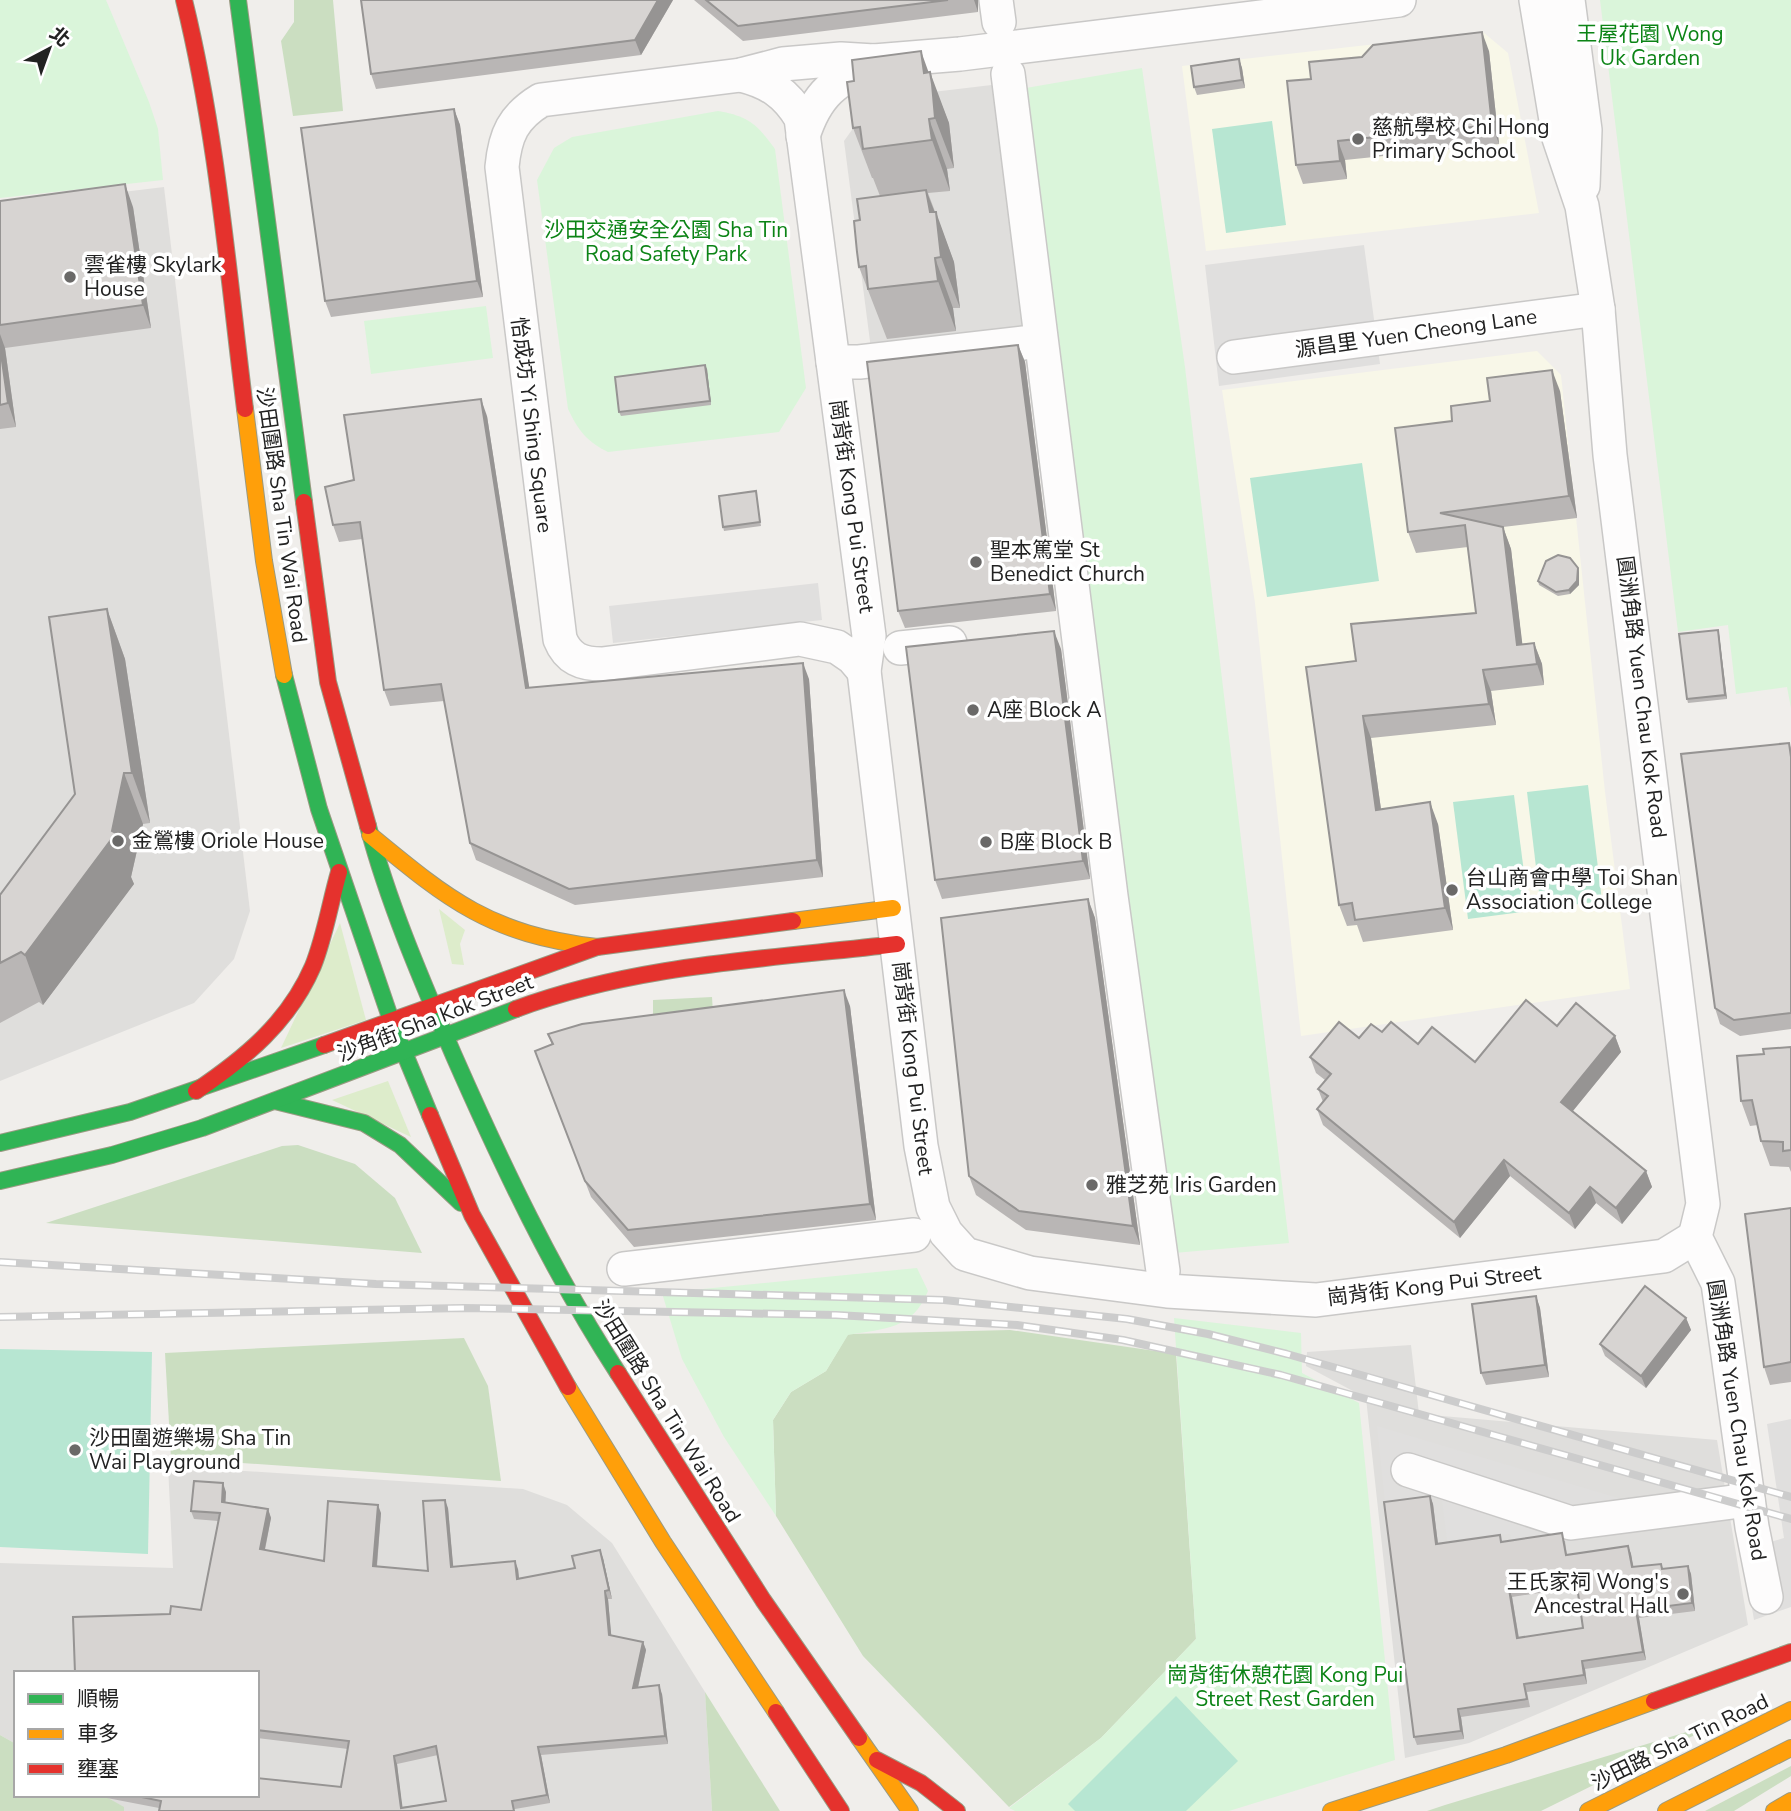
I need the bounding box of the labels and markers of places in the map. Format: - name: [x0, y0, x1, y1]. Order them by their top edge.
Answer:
- place label: 慈航學校 Chi Hong Primary School: [1372, 113, 1550, 165]
- marker: 慈航學校 Chi Hong Primary School: [1350, 131, 1366, 147]
- place label: 雲雀樓 Skylark House: [84, 251, 222, 303]
- marker: 雲雀樓 Skylark House: [62, 269, 78, 285]
- place label: 聖本篤堂 St Benedict Church: [990, 536, 1145, 588]
- marker: 聖本篤堂 St Benedict Church: [968, 554, 984, 570]
- place label: A座 Block A: [987, 696, 1102, 724]
- marker: A座 Block A: [965, 702, 981, 718]
- place label: 金鶯樓 Oriole House: [132, 827, 324, 855]
- place label: B座 Block B: [1000, 828, 1112, 856]
- marker: 金鶯樓 Oriole House: [110, 833, 126, 849]
- marker: B座 Block B: [978, 834, 994, 850]
- place label: 台山商會中學 Toi Shan Association College: [1466, 864, 1678, 916]
- marker: 台山商會中學 Toi Shan Association College: [1444, 882, 1460, 898]
- place label: 雅芝苑 Iris Garden: [1106, 1171, 1277, 1199]
- marker: 雅芝苑 Iris Garden: [1084, 1177, 1100, 1193]
- place label: 沙田圍遊樂場 Sha Tin Wai Playground: [89, 1424, 291, 1476]
- marker: 沙田圍遊樂場 Sha Tin Wai Playground: [67, 1442, 83, 1458]
- place label: 王氏家祠 Wong's Ancestral Hall: [1507, 1568, 1670, 1620]
- marker: 王氏家祠 Wong's Ancestral Hall: [1675, 1586, 1691, 1602]

